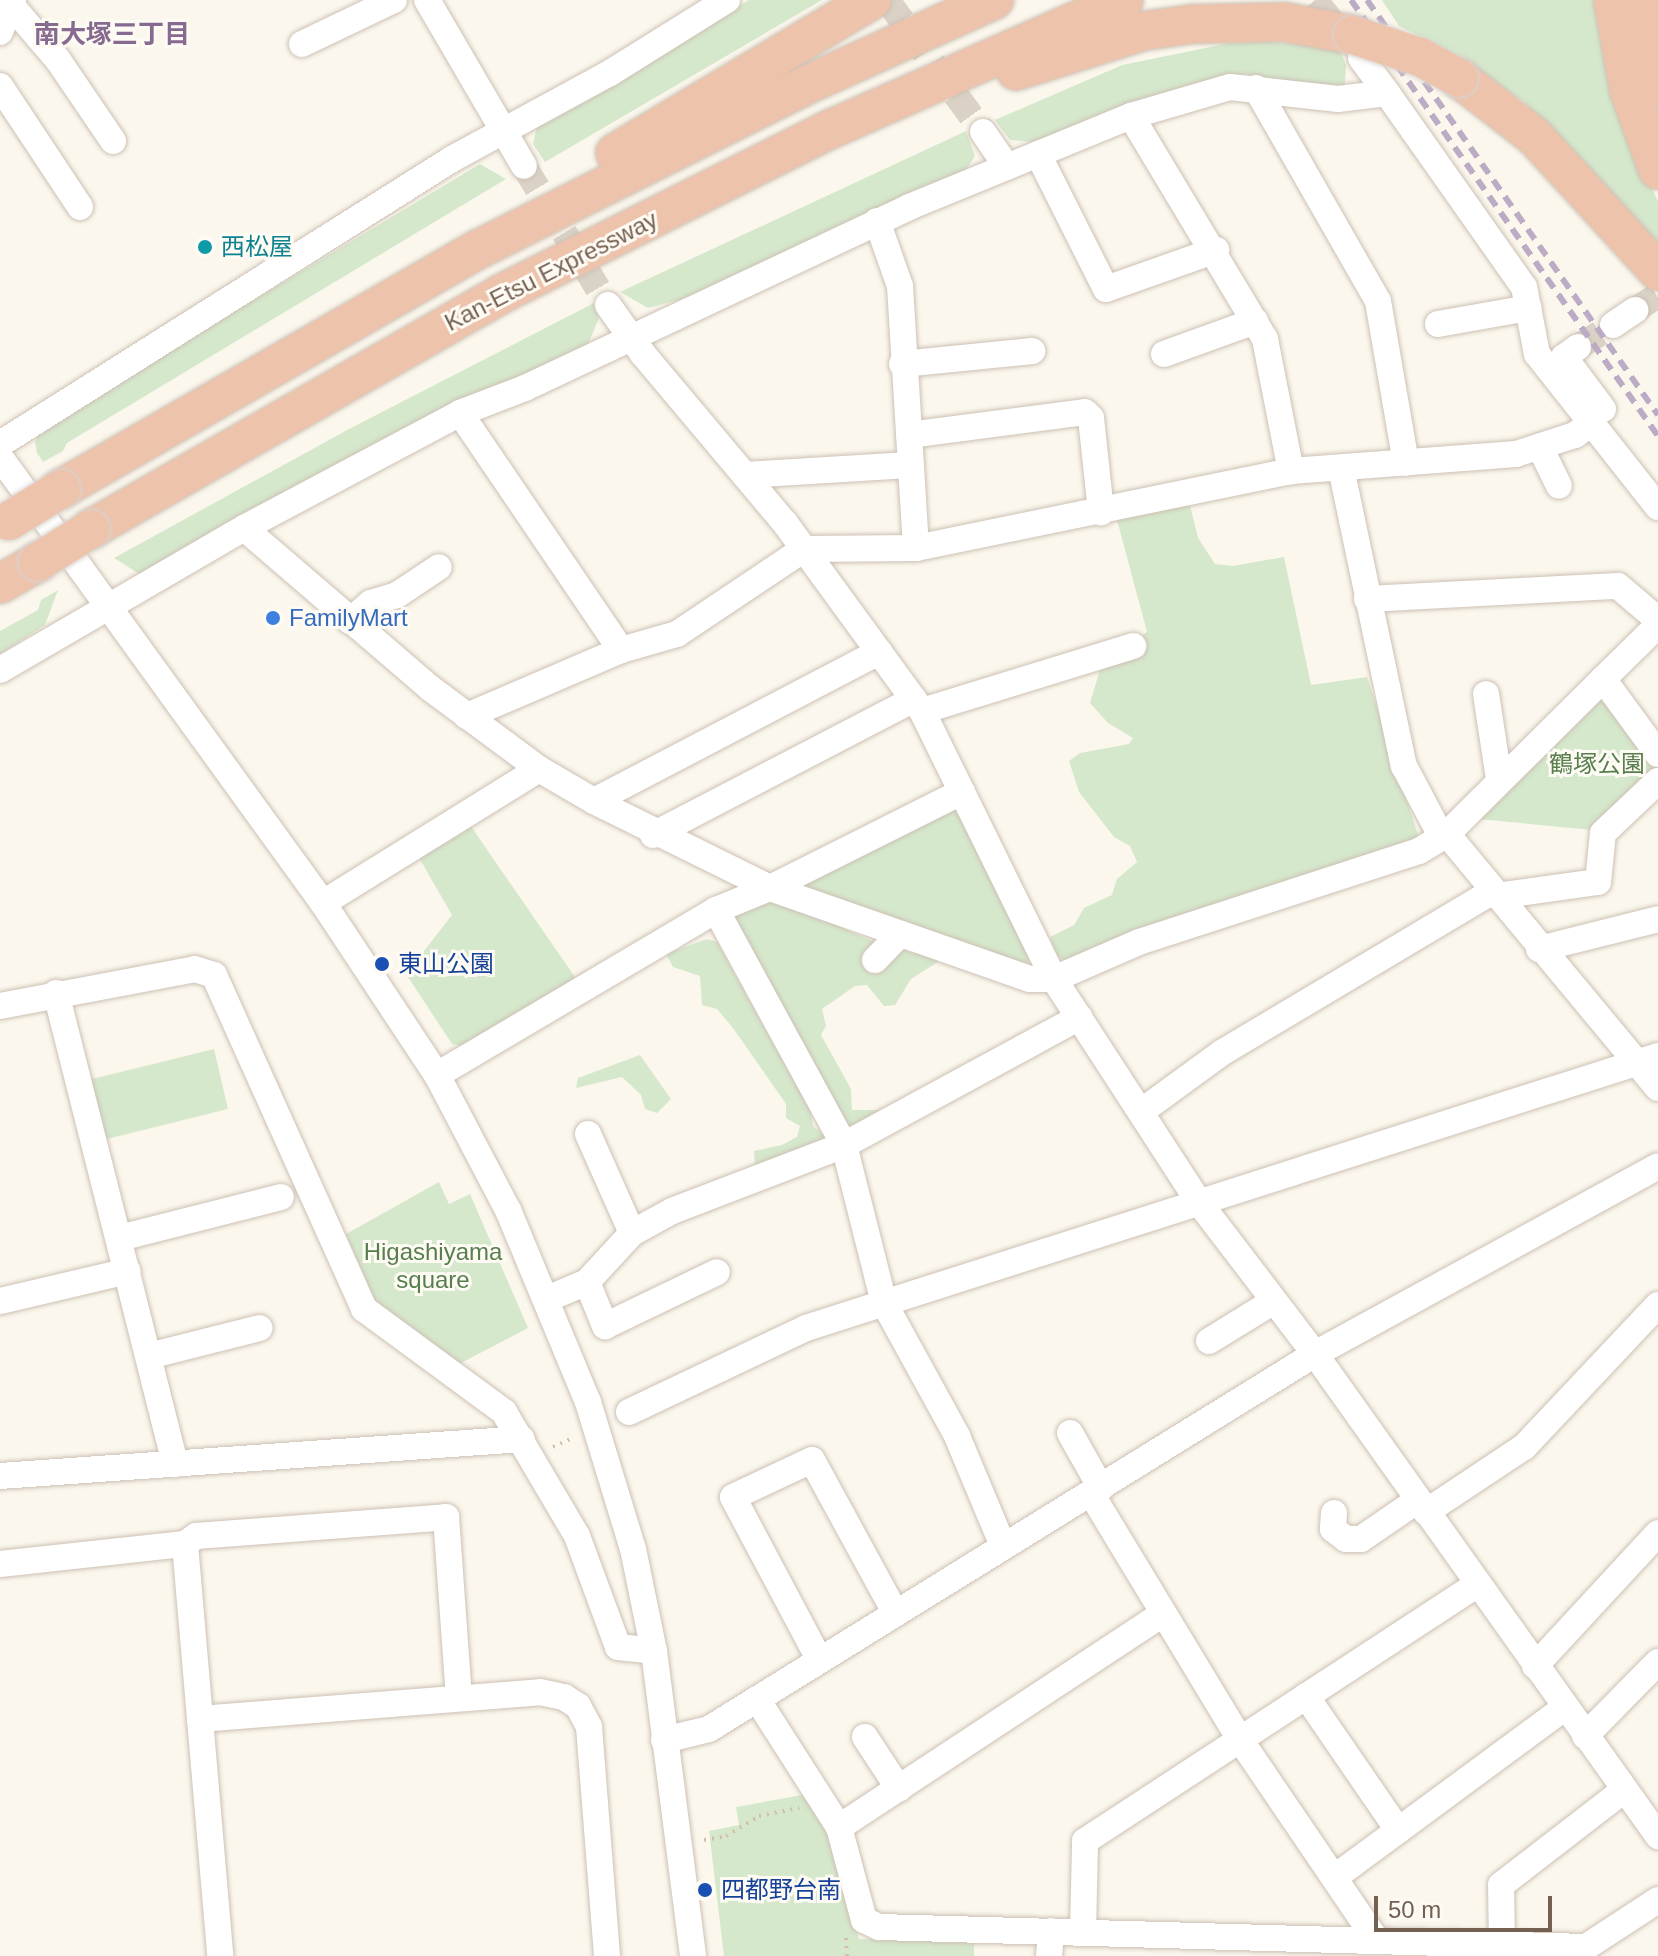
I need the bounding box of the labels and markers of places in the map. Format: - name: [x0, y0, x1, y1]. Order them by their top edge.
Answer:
- place label: 西松屋: [221, 233, 293, 261]
- marker: 西松屋: [196, 238, 214, 256]
- place label: FamilyMart: [289, 604, 408, 632]
- marker: FamilyMart: [264, 609, 282, 627]
- place label: 東山公園: [398, 950, 494, 978]
- marker: 東山公園: [373, 955, 391, 973]
- place label: 四都野台南: [721, 1876, 841, 1904]
- marker: 四都野台南: [696, 1881, 714, 1899]

